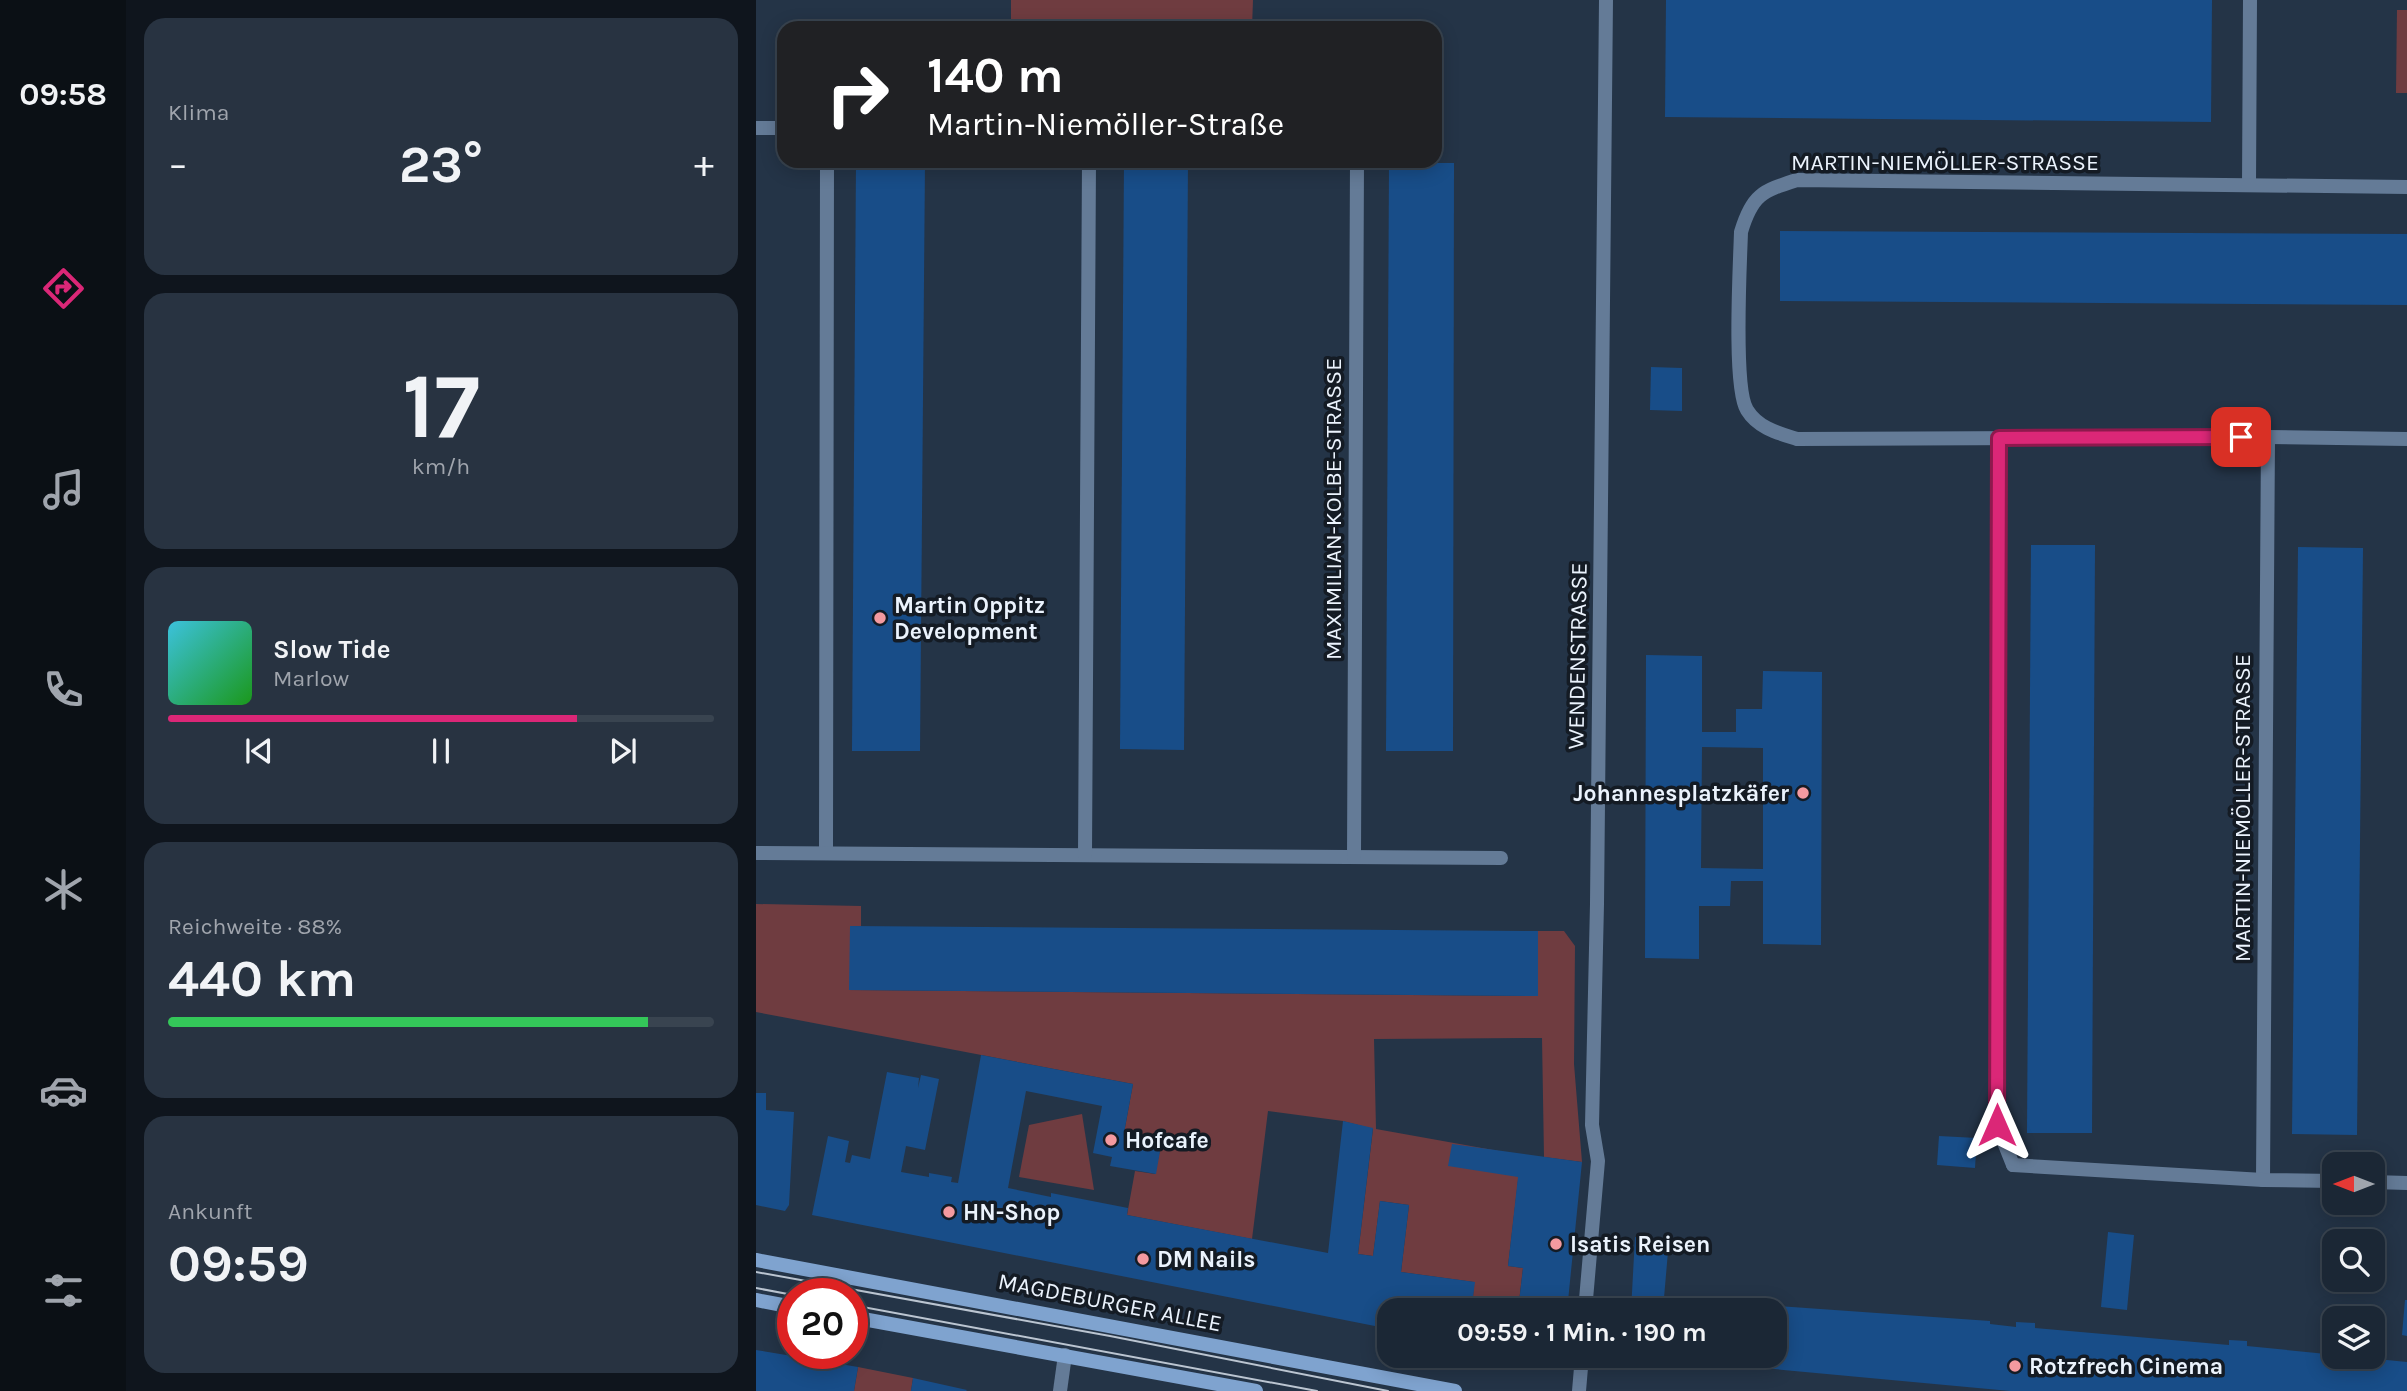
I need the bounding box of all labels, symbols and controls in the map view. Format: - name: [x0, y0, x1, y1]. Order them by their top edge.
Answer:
- text: 140 m: [927, 47, 1064, 104]
- icon: right: [812, 49, 903, 140]
- text: 09:58: [19, 76, 107, 113]
- text: Klima: [168, 99, 229, 126]
- text: Martin-Niemöller-Straße: [927, 106, 1284, 143]
- text: 23°: [399, 134, 483, 195]
- text: −: [168, 142, 188, 187]
- text: +: [694, 142, 714, 187]
- street label: MARTIN-NIEMÖLLER-STRASSE: [1791, 149, 2099, 176]
- icon: directions: [39, 264, 88, 313]
- text: 17: [402, 354, 480, 460]
- street label: MAXIMILIAN-KOLBE-STRASSE: [1320, 358, 1347, 660]
- pin: [2211, 407, 2271, 467]
- icon: arrive: [2222, 418, 2260, 456]
- text: km/h: [412, 453, 470, 480]
- icon: music: [39, 465, 88, 514]
- street label: WENDENSTRASSE: [1562, 563, 1593, 749]
- place label: Martin Oppitz Development: [894, 592, 1045, 645]
- marker: Martin Oppitz Development: [872, 610, 888, 626]
- text: Slow Tide: [273, 634, 391, 665]
- street label: MARTIN-NIEMÖLLER-STRASSE: [2229, 654, 2256, 962]
- icon: phone: [39, 665, 88, 714]
- text: Marlow: [273, 665, 349, 692]
- icon: previous: [240, 732, 278, 770]
- icon: pause: [422, 732, 460, 770]
- icon: next: [604, 732, 642, 770]
- place label: Johannesplatzkäfer: [1573, 780, 1789, 807]
- marker: Johannesplatzkäfer: [1795, 785, 1811, 801]
- icon: climate: [39, 865, 88, 914]
- text: Reichweite · 88%: [168, 913, 342, 940]
- text: 440 km: [168, 948, 356, 1009]
- icon: car: [39, 1066, 88, 1115]
- position arrow: [1960, 1088, 2034, 1162]
- place label: Hofcafe: [1125, 1127, 1209, 1154]
- marker: Hofcafe: [1103, 1132, 1119, 1148]
- north arrow: [2322, 1152, 2385, 1214]
- map controls: [2322, 1152, 2385, 1369]
- text: Ankunft: [168, 1198, 252, 1225]
- place label: HN-Shop: [963, 1199, 1060, 1226]
- marker: HN-Shop: [941, 1204, 957, 1220]
- button: search: [2322, 1229, 2385, 1292]
- place label: Isatis Reisen: [1570, 1231, 1710, 1258]
- text: 09:59: [168, 1233, 309, 1294]
- marker: Isatis Reisen: [1548, 1236, 1564, 1252]
- place label: DM Nails: [1157, 1246, 1255, 1273]
- marker: DM Nails: [1135, 1251, 1151, 1267]
- icon: filters: [39, 1266, 88, 1315]
- street label: MAGDEBURGER ALLEE: [996, 1268, 1224, 1337]
- speed limit sign: 20: [777, 1278, 868, 1369]
- button: layers: [2322, 1306, 2385, 1369]
- text: 09:59 · 1 Min. · 190 m: [1457, 1317, 1707, 1348]
- place label: Rotzfrech Cinema: [2029, 1353, 2223, 1380]
- marker: Rotzfrech Cinema: [2007, 1358, 2023, 1374]

